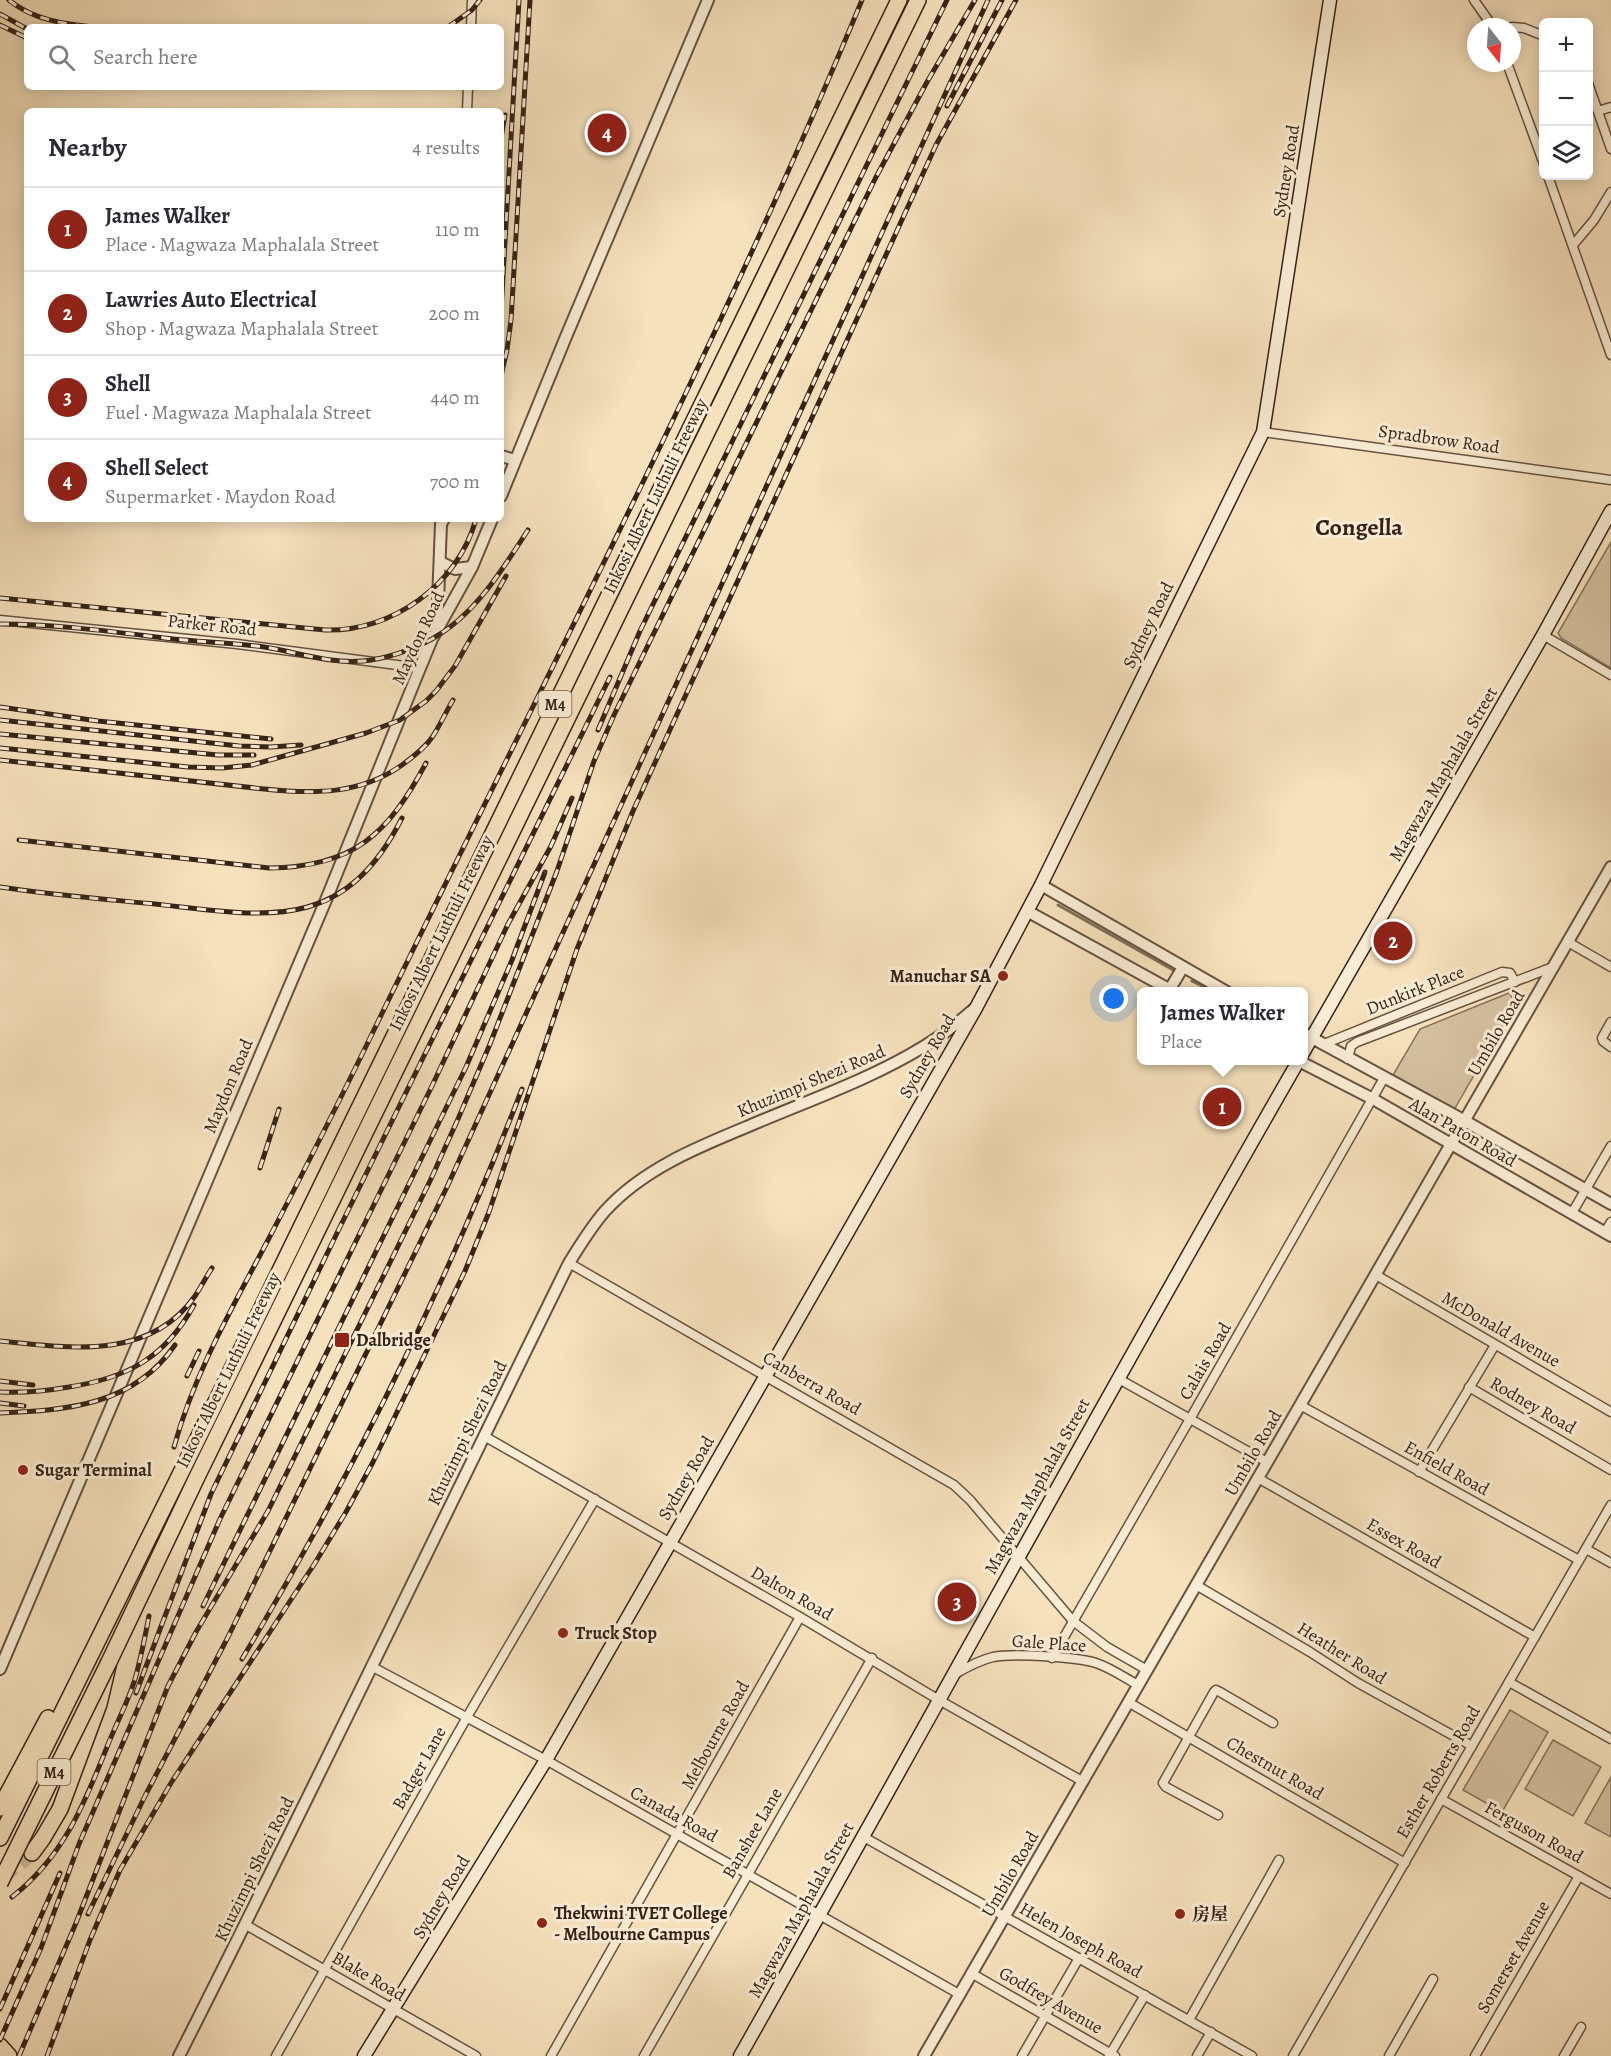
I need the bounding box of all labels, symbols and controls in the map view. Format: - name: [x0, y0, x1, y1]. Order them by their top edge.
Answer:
- north arrow: [1467, 18, 1521, 72]
- map controls: [1539, 18, 1593, 180]
- button: +: [1539, 18, 1593, 72]
- search box: [24, 24, 504, 90]
- icon: search: [45, 41, 78, 74]
- text: Search here: [93, 42, 198, 72]
- button: −: [1539, 72, 1593, 126]
- pin: 4: [588, 110, 626, 156]
- street label: Sydney Road: [1267, 123, 1305, 219]
- button: layers: [1539, 126, 1593, 180]
- text: Nearby: [48, 130, 127, 165]
- text: 4 results: [412, 134, 480, 161]
- text: James Walker: [105, 201, 230, 231]
- text: 1: [64, 216, 71, 243]
- text: 110 m: [435, 216, 480, 243]
- text: Place · Magwaza Maphalala Street: [105, 231, 379, 258]
- text: Lawries Auto Electrical: [105, 285, 317, 315]
- text: 2: [63, 300, 72, 327]
- text: 200 m: [429, 300, 480, 327]
- text: Shop · Magwaza Maphalala Street: [105, 315, 378, 342]
- text: Shell: [105, 369, 150, 399]
- text: 3: [63, 384, 72, 411]
- text: 440 m: [431, 384, 480, 411]
- street label: Inkosi Albert Luthuli Freeway: [597, 393, 713, 598]
- text: Fuel · Magwaza Maphalala Street: [105, 399, 372, 426]
- street label: Spradbrow Road: [1377, 419, 1501, 459]
- text: Shell Select: [105, 453, 208, 483]
- text: 4: [63, 468, 72, 495]
- text: 700 m: [430, 468, 480, 495]
- text: Supermarket · Maydon Road: [105, 483, 336, 510]
- district label: Congella: [1315, 511, 1403, 543]
- street label: Sydney Road: [1117, 577, 1179, 672]
- street label: Maydon Road: [386, 587, 450, 689]
- street label: Parker Road: [166, 608, 258, 642]
- street label: Magwaza Maphalala Street: [1383, 682, 1503, 866]
- road number: M4: [538, 691, 572, 717]
- street label: Inkosi Albert Luthuli Freeway: [383, 830, 499, 1035]
- pin: 2: [1374, 918, 1412, 964]
- street label: Dunkirk Place: [1362, 959, 1468, 1021]
- place label: Manuchar SA: [890, 964, 992, 988]
- marker: Manuchar SA: [996, 969, 1010, 983]
- your location: [1099, 984, 1128, 1013]
- street label: Umbilo Road: [1462, 985, 1530, 1080]
- popup: [1137, 987, 1308, 1065]
- text: James Walker: [1160, 998, 1285, 1028]
- street label: Sydney Road: [893, 1009, 961, 1103]
- text: Place: [1160, 1028, 1202, 1055]
- street label: Maydon Road: [197, 1035, 259, 1137]
- street label: Khuzimpi Shezi Road: [733, 1039, 889, 1123]
- pin: 1: [1202, 1084, 1242, 1130]
- street label: Alan Paton Road: [1404, 1091, 1521, 1173]
- street label: Inkosi Albert Luthuli Freeway: [170, 1267, 286, 1472]
- street label: McDonald Avenue: [1437, 1285, 1565, 1373]
- street label: Calais Road: [1173, 1318, 1237, 1404]
- place label: Dalbridge: [356, 1328, 431, 1352]
- marker: Dalbridge: [333, 1331, 351, 1349]
- street label: Canberra Road: [758, 1345, 866, 1421]
- street label: Khuzimpi Shezi Road: [421, 1356, 513, 1510]
- street label: Rodney Road: [1485, 1371, 1581, 1440]
- street label: Magwaza Maphalala Street: [979, 1394, 1095, 1578]
- street label: Umbilo Road: [1219, 1405, 1287, 1500]
- street label: Sydney Road: [652, 1431, 720, 1525]
- street label: Enfield Road: [1400, 1435, 1494, 1501]
- place label: Sugar Terminal: [35, 1458, 152, 1482]
- marker: Sugar Terminal: [16, 1463, 30, 1477]
- street label: Essex Road: [1362, 1512, 1446, 1574]
- street label: Dalton Road: [746, 1560, 838, 1626]
- pin: 3: [938, 1580, 976, 1624]
- street label: Heather Road: [1293, 1616, 1392, 1690]
- place label: Truck Stop: [575, 1621, 657, 1645]
- marker: Truck Stop: [556, 1626, 570, 1640]
- street label: Gale Place: [1011, 1628, 1087, 1658]
- street label: Melbourne Road: [675, 1676, 755, 1794]
- street label: Esther Roberts Road: [1390, 1701, 1486, 1843]
- street label: Badger Lane: [386, 1722, 452, 1814]
- street label: Chestnut Road: [1222, 1730, 1328, 1806]
- road number: M4: [38, 1759, 70, 1785]
- street label: Canada Road: [626, 1780, 723, 1848]
- street label: Banshee Lane: [716, 1783, 788, 1883]
- street label: Khuzimpi Shezi Road: [208, 1792, 300, 1946]
- street label: Ferguson Road: [1480, 1795, 1588, 1869]
- street label: Magwaza Maphalala Street: [743, 1818, 859, 2002]
- street label: Umbilo Road: [976, 1826, 1044, 1921]
- street label: Sydney Road: [407, 1850, 476, 1943]
- street label: Helen Joseph Road: [1015, 1896, 1147, 1984]
- street label: Somerset Avenue: [1471, 1896, 1555, 2018]
- place label: Thekwini TVET College - Melbourne Campus: [554, 1901, 728, 1946]
- place label: 房屋: [1192, 1902, 1228, 1926]
- marker: 房屋: [1173, 1907, 1187, 1921]
- marker: Thekwini TVET College - Melbourne Campus: [535, 1916, 549, 1930]
- street label: Blake Road: [328, 1945, 410, 2007]
- street label: Godfrey Avenue: [995, 1961, 1107, 2039]

